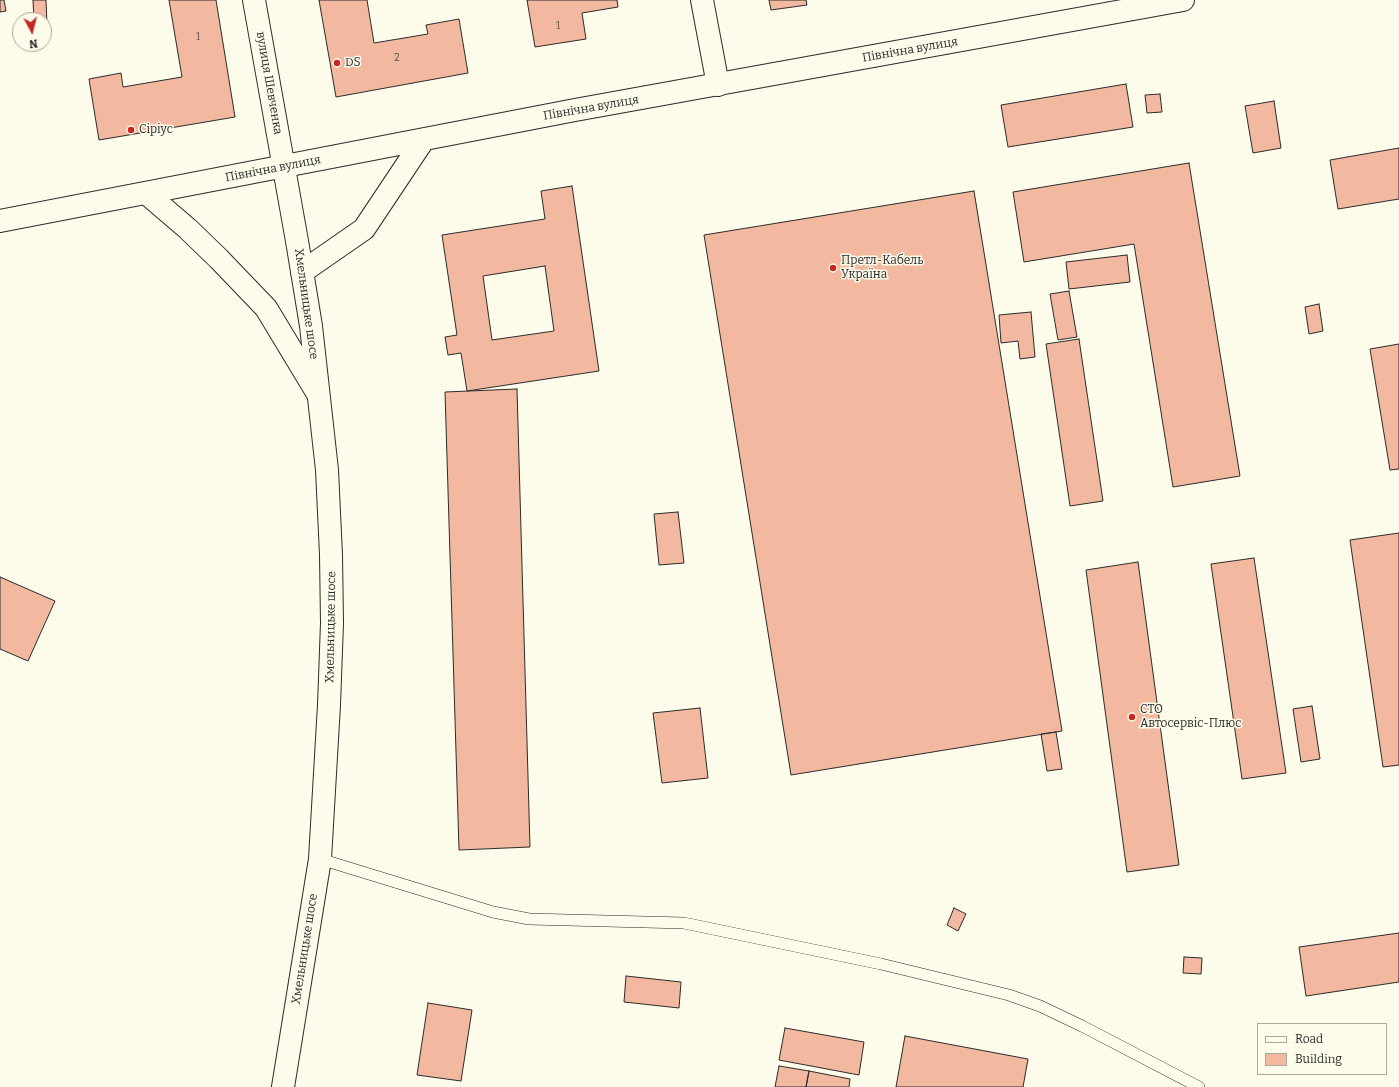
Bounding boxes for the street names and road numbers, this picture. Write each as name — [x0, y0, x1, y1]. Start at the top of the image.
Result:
street label: вулиця Шевченка — [253, 30, 285, 136]
street label: Північна вулиця — [861, 35, 959, 65]
street label: Північна вулиця — [542, 93, 640, 123]
street label: Північна вулиця — [224, 153, 322, 185]
street label: Хмельницьке шосе — [291, 248, 321, 360]
street label: Хмельницьке шосе — [323, 571, 339, 683]
street label: Хмельницьке шосе — [289, 893, 321, 1005]

